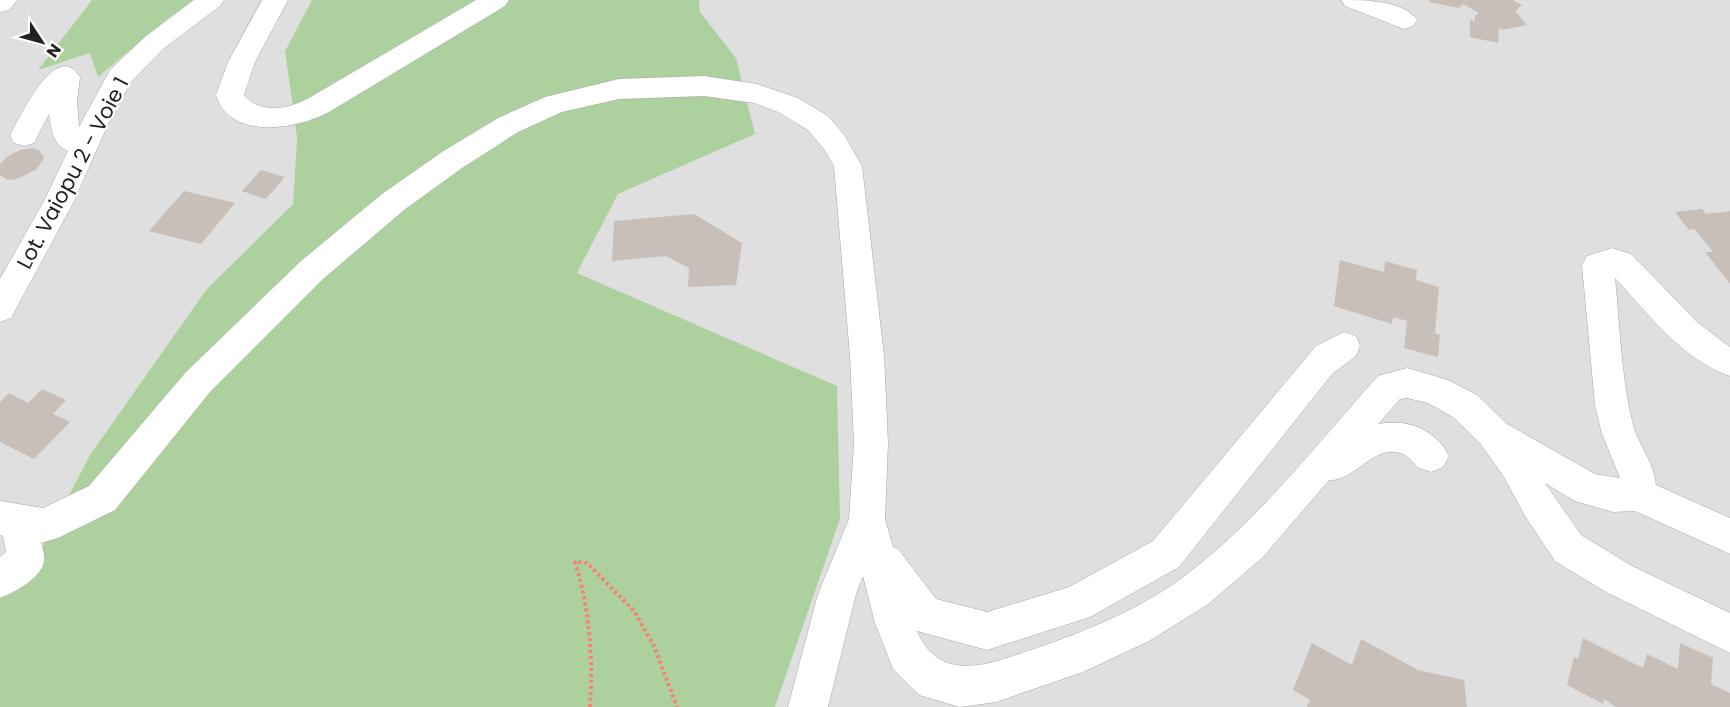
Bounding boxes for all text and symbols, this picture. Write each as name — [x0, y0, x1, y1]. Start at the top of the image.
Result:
north arrow — [12, 12, 72, 72]
text: N — [41, 39, 67, 62]
street label: Lot. Vaiopu 2 - Voie 1 — [10, 72, 135, 274]

